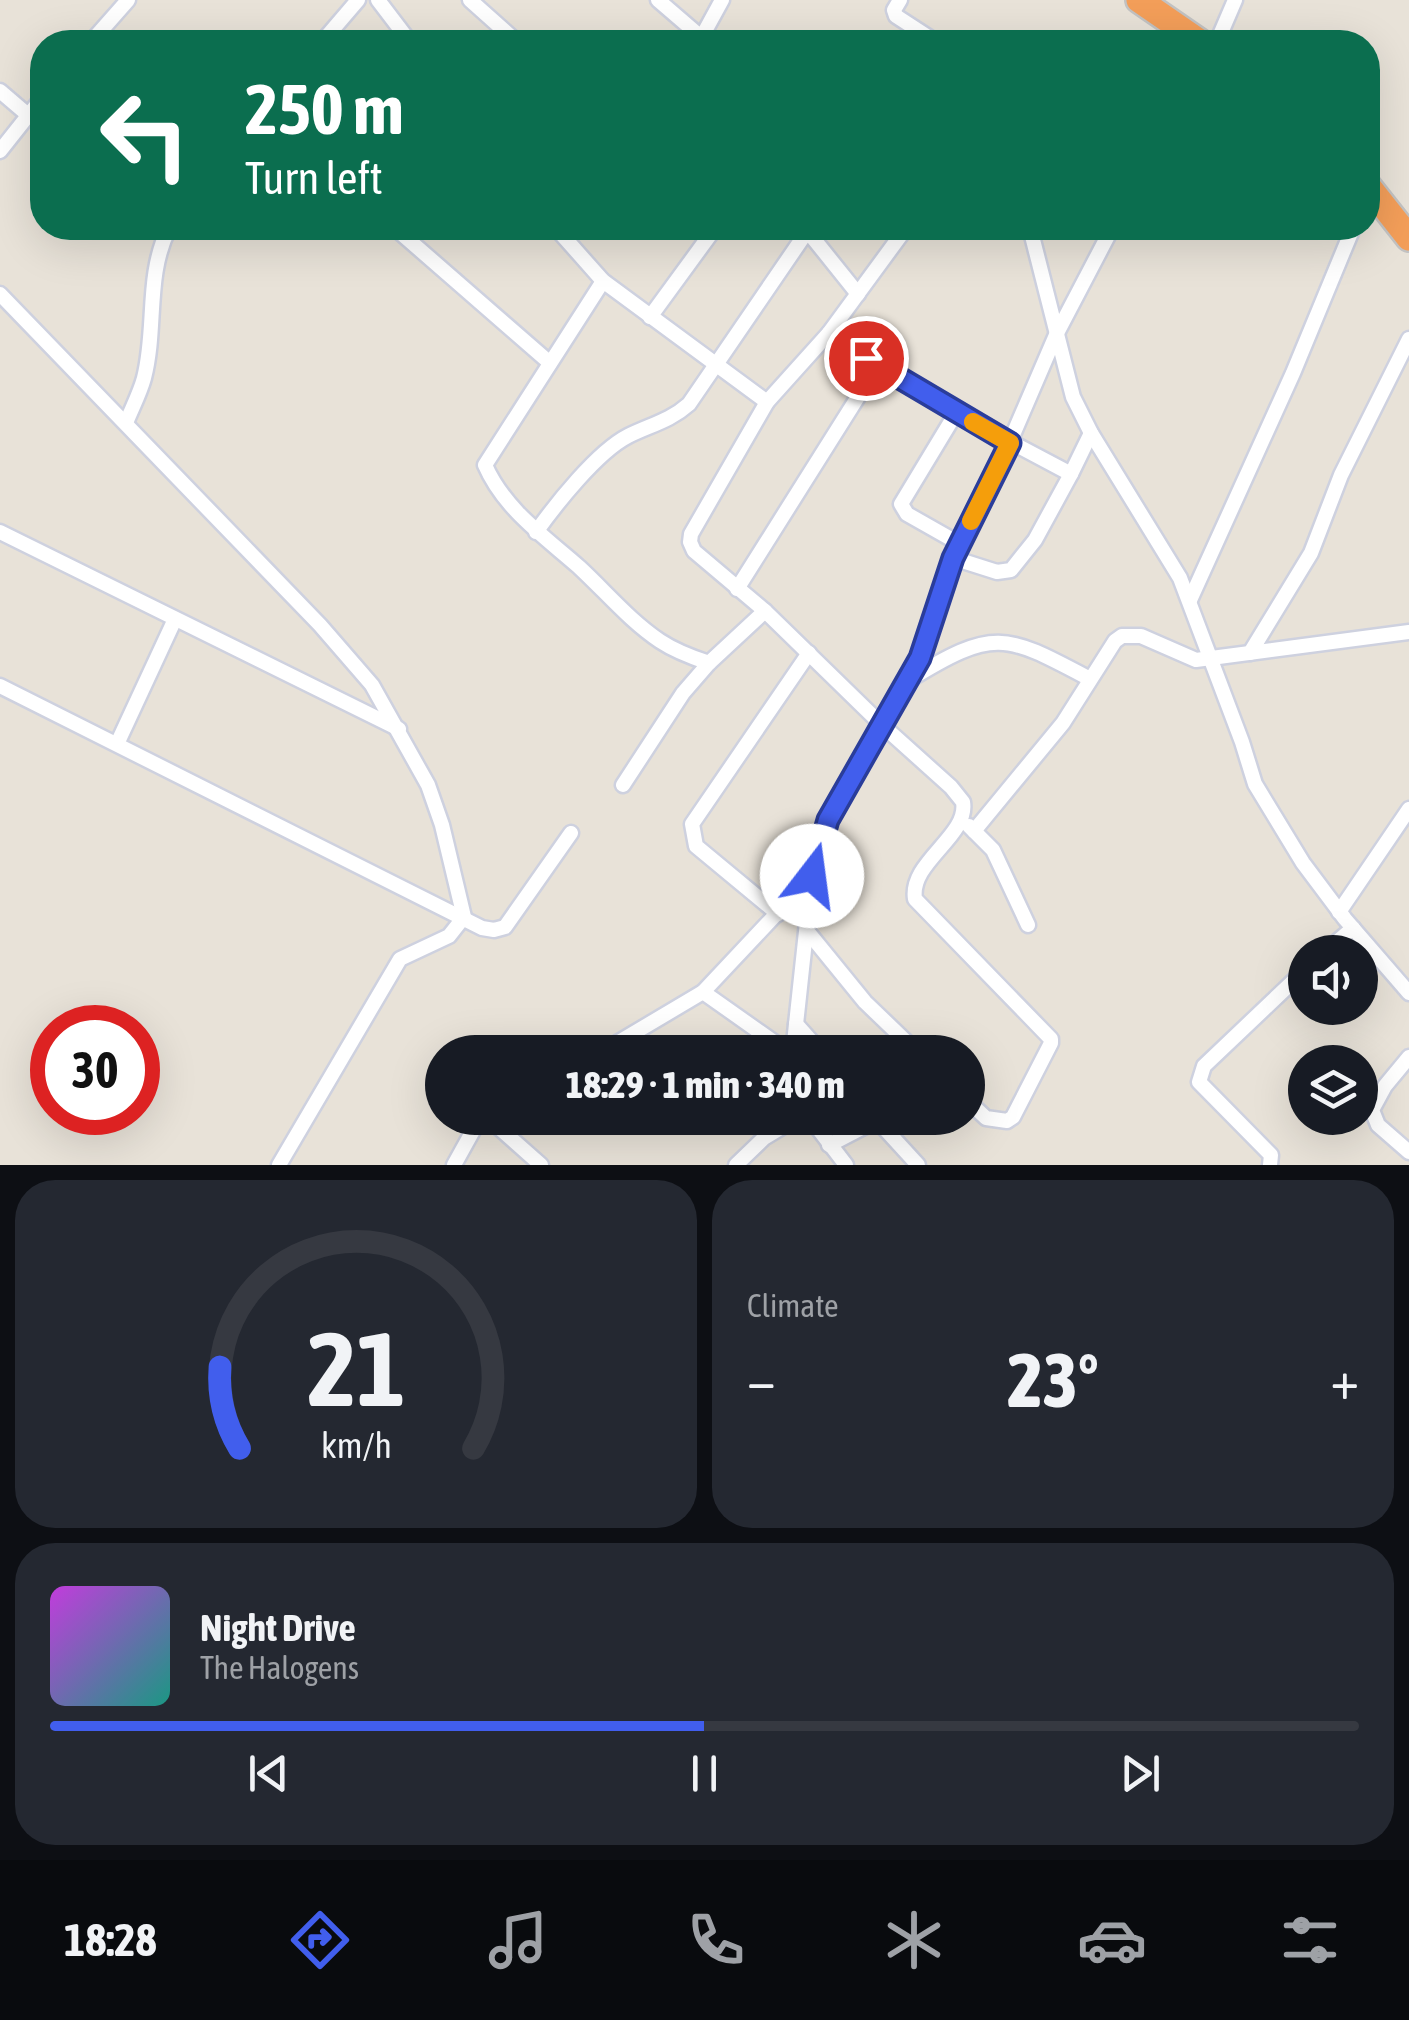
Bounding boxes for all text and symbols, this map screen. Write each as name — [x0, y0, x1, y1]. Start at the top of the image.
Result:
text: 250 m — [245, 69, 404, 149]
icon: left — [80, 70, 210, 200]
text: Turn left — [245, 152, 383, 204]
pin — [824, 316, 909, 401]
icon: arrive — [839, 331, 894, 386]
position arrow — [760, 824, 864, 928]
map controls — [1288, 935, 1378, 1135]
button: sound — [1288, 935, 1378, 1025]
speed limit sign: 30 — [30, 1005, 160, 1135]
button: layers — [1288, 1045, 1378, 1135]
text: 18:29 · 1 min · 340 m — [565, 1063, 845, 1106]
text: Climate — [747, 1287, 839, 1324]
text: 21 — [307, 1309, 405, 1428]
text: 23° — [1007, 1337, 1099, 1423]
text: − — [747, 1348, 776, 1411]
text: + — [1330, 1348, 1359, 1411]
text: km/h — [321, 1425, 391, 1466]
text: Night Drive — [200, 1606, 356, 1649]
text: The Halogens — [200, 1649, 359, 1686]
icon: previous — [241, 1746, 296, 1801]
icon: pause — [677, 1746, 732, 1801]
icon: next — [1113, 1746, 1168, 1801]
icon: directions — [285, 1905, 355, 1975]
icon: music — [483, 1905, 553, 1975]
icon: phone — [681, 1905, 751, 1975]
icon: climate — [879, 1905, 949, 1975]
icon: car — [1077, 1905, 1147, 1975]
icon: filters — [1275, 1905, 1345, 1975]
text: 18:28 — [64, 1914, 157, 1966]

